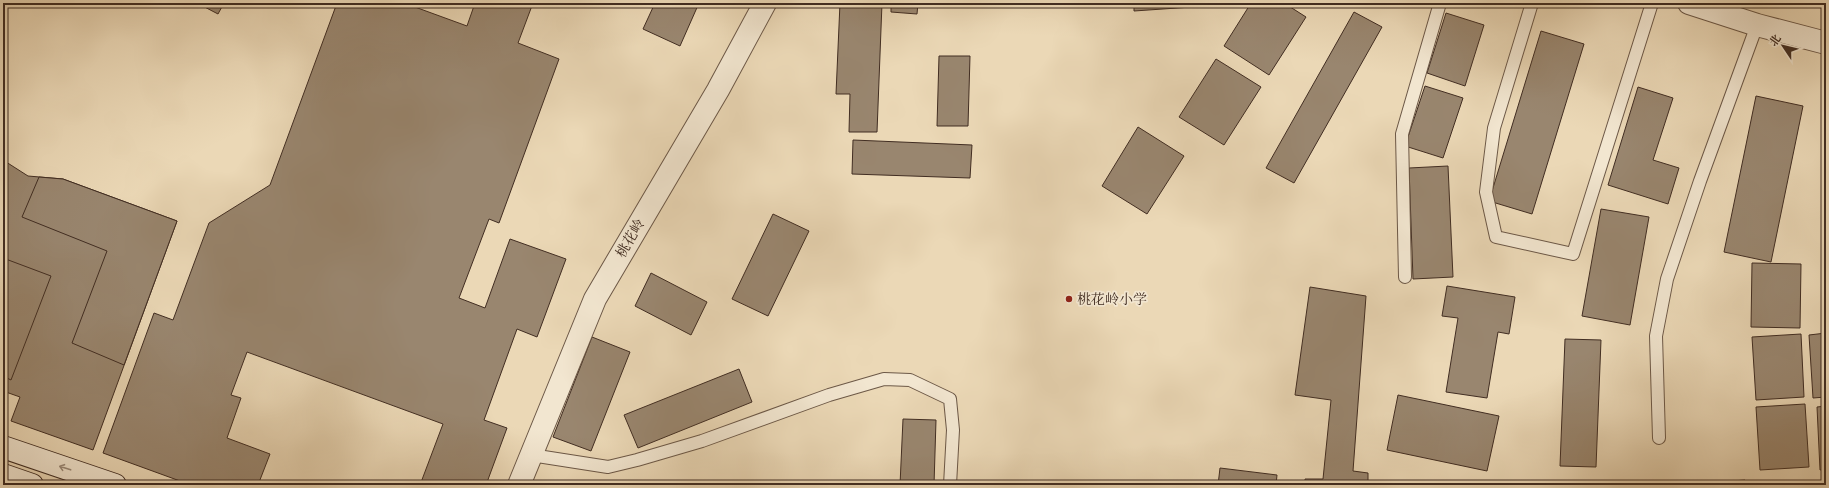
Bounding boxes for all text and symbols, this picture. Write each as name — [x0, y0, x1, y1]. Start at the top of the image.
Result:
north arrow — [1763, 26, 1803, 66]
text: 北 — [1766, 32, 1785, 50]
street label: 桃花岭 — [613, 216, 651, 262]
place label: 桃花岭小学 — [1077, 291, 1147, 311]
marker: 桃花岭小学 — [1064, 294, 1074, 304]
one-way arrow — [59, 464, 72, 471]

